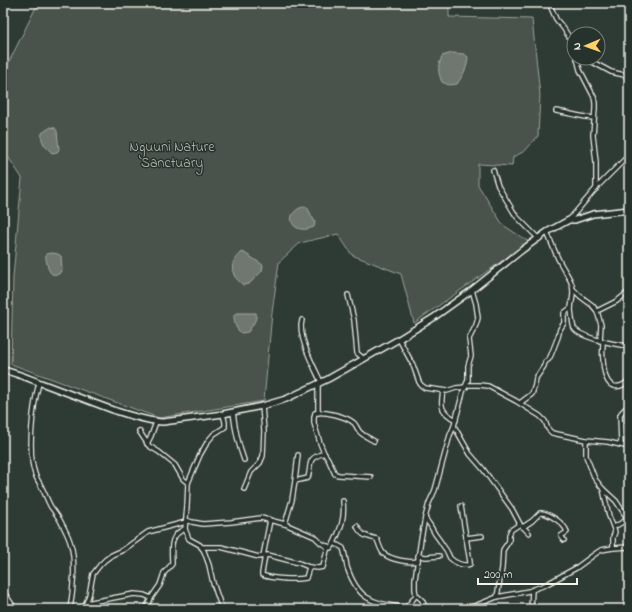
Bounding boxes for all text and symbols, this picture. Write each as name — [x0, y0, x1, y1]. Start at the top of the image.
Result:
north arrow — [566, 26, 606, 66]
text: N — [569, 42, 585, 50]
park label: Nguuni Nature Sanctuary — [130, 137, 215, 175]
scale bar — [478, 560, 577, 586]
text: 200 m — [484, 566, 513, 584]

